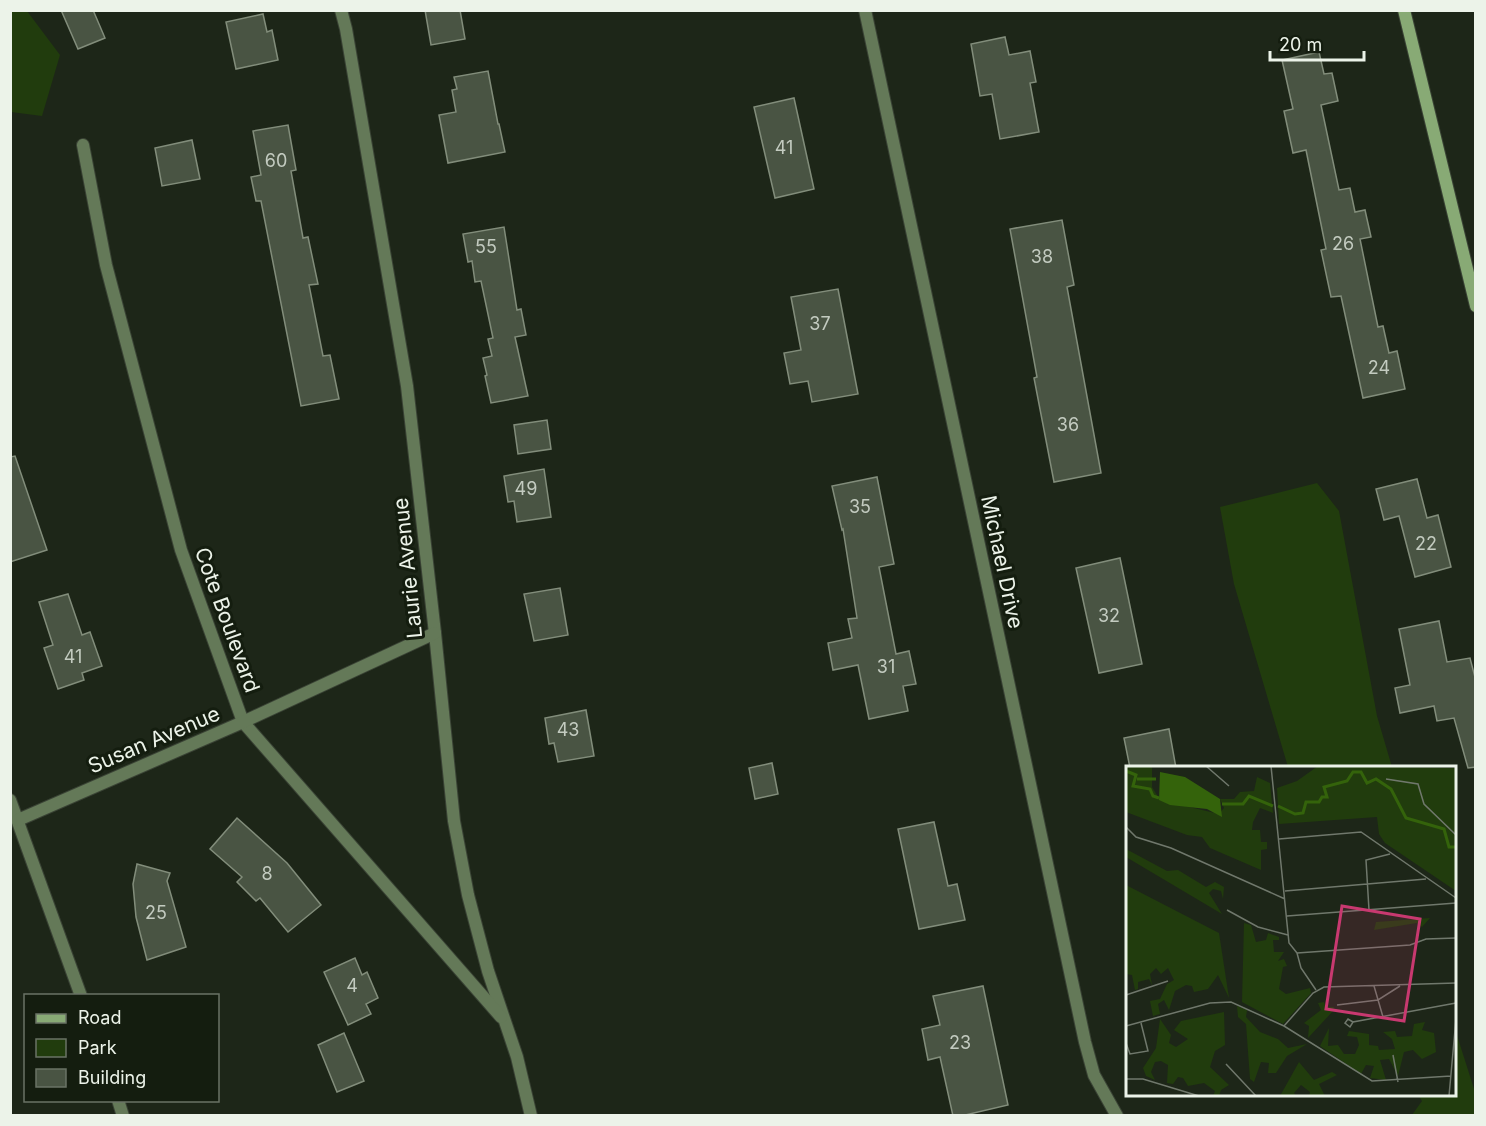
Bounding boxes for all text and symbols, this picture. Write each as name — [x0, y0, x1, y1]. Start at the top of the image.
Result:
scale bar — [1270, 24, 1364, 62]
text: 20 m — [1279, 34, 1322, 55]
house number: 41 — [775, 137, 793, 158]
house number: 60 — [265, 150, 287, 171]
house number: 26 — [1332, 233, 1354, 254]
house number: 55 — [475, 236, 497, 257]
house number: 38 — [1031, 246, 1053, 267]
house number: 37 — [809, 313, 831, 334]
house number: 24 — [1368, 357, 1390, 378]
house number: 36 — [1057, 414, 1079, 435]
house number: 49 — [515, 478, 537, 499]
street label: Michael Drive — [976, 493, 1029, 631]
street label: Laurie Avenue — [388, 496, 427, 640]
house number: 35 — [849, 496, 871, 517]
house number: 22 — [1415, 533, 1437, 554]
street label: Cote Boulevard — [190, 544, 265, 696]
house number: 32 — [1098, 605, 1120, 626]
house number: 41 — [64, 646, 82, 667]
house number: 31 — [877, 656, 895, 677]
street label: Susan Avenue — [84, 701, 224, 779]
house number: 43 — [557, 719, 579, 740]
inset map — [1126, 766, 1456, 1096]
house number: 8 — [261, 863, 273, 884]
house number: 25 — [145, 902, 167, 923]
house number: 4 — [346, 975, 358, 996]
legend — [24, 994, 219, 1102]
text: Road — [78, 1007, 121, 1028]
house number: 23 — [949, 1032, 971, 1053]
text: Park — [78, 1037, 117, 1058]
text: Building — [78, 1067, 146, 1088]

